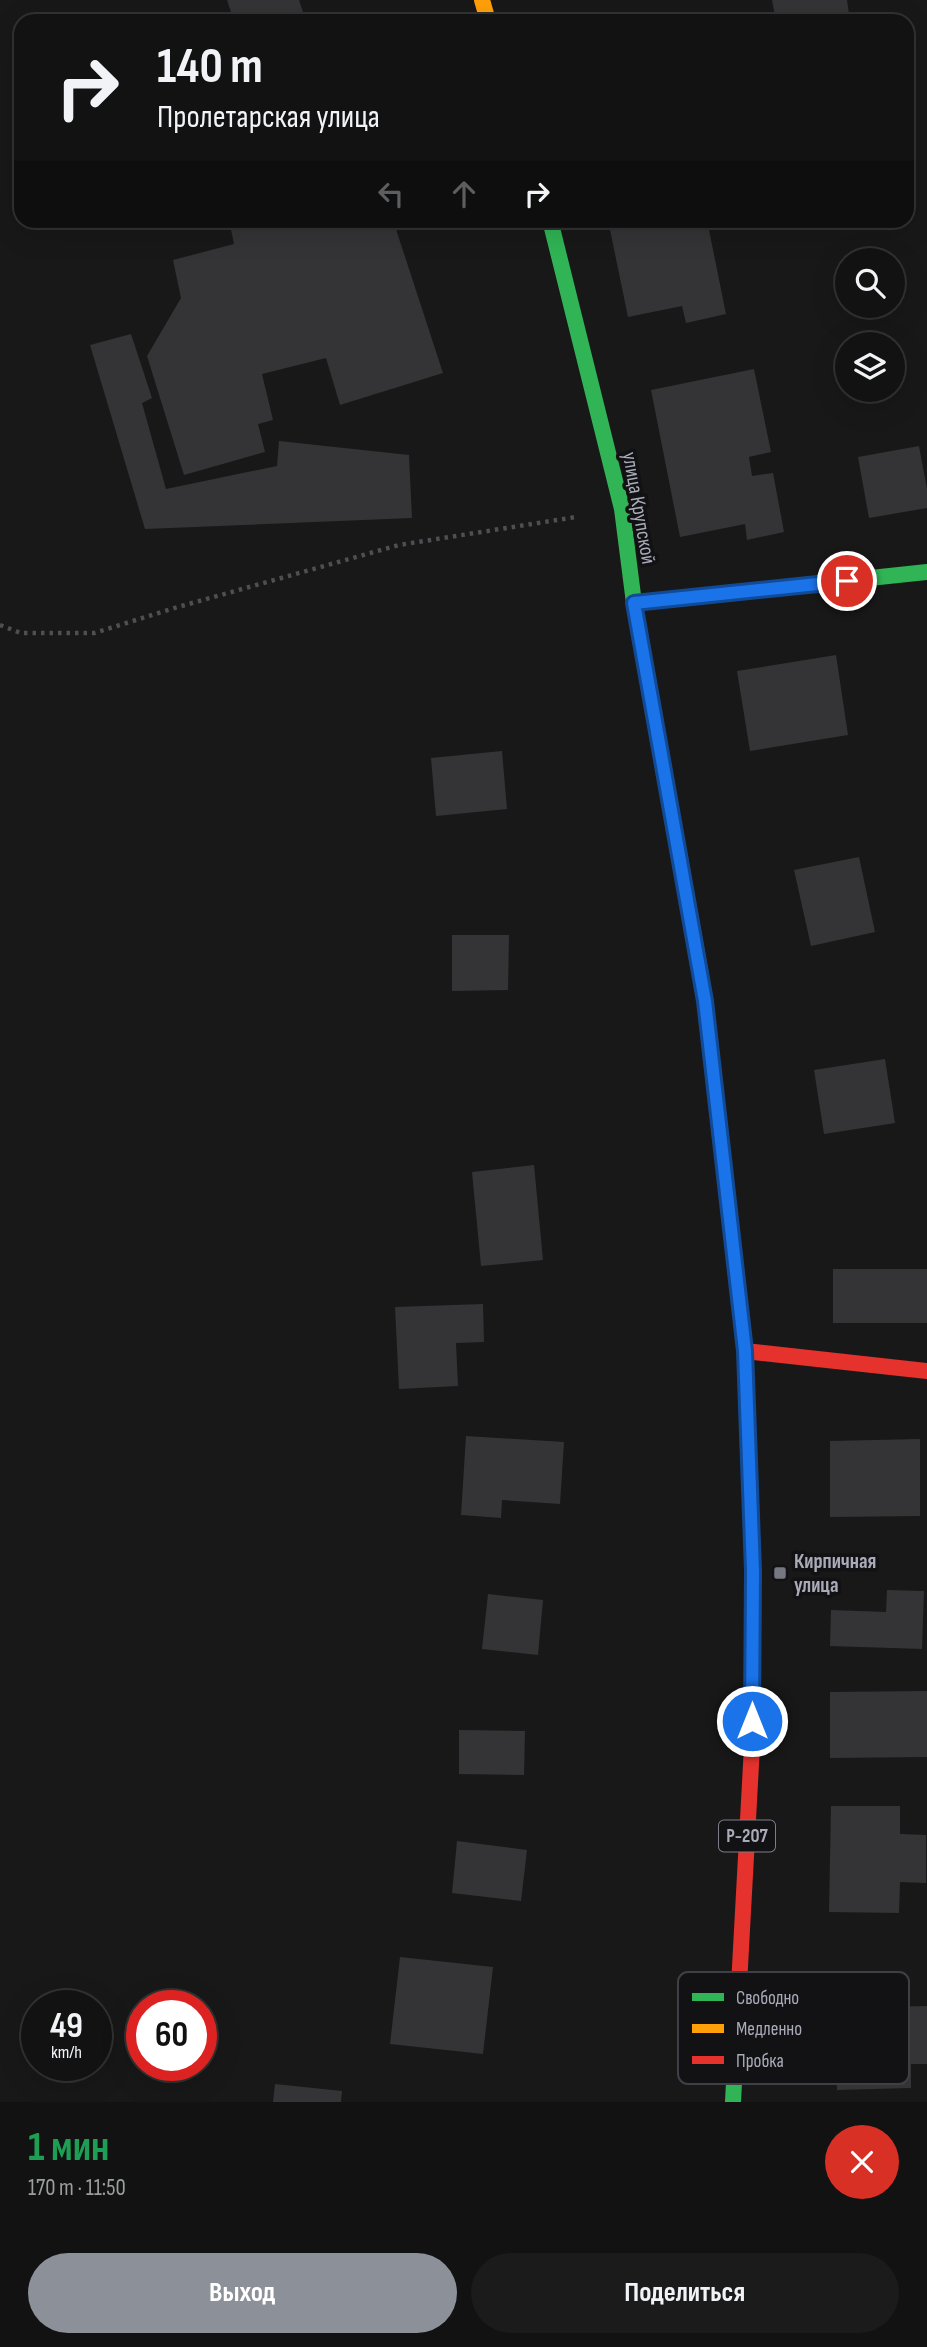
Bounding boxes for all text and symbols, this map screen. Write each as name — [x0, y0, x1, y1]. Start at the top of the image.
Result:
text: 140 m — [157, 38, 263, 97]
icon: right — [42, 42, 133, 133]
text: Пролетарская улица — [157, 98, 380, 137]
icon: left — [372, 175, 410, 213]
icon: ahead — [445, 175, 483, 213]
icon: right — [518, 175, 556, 213]
map controls — [835, 248, 905, 402]
button: search — [835, 248, 905, 318]
button: layers — [835, 332, 905, 402]
street label: улица Крупской — [617, 450, 661, 566]
pin — [817, 551, 877, 611]
icon: arrive — [828, 562, 866, 600]
place label: Кирпичная улица — [794, 1549, 876, 1598]
marker: Кирпичная улица — [772, 1565, 788, 1581]
position arrow — [715, 1684, 789, 1758]
road number: Р-207 — [719, 1820, 775, 1852]
legend — [678, 1972, 909, 2084]
text: Свободно — [736, 1987, 799, 2010]
speed limit sign: 60 — [126, 1990, 217, 2081]
text: 49 — [50, 2005, 83, 2048]
text: Медленно — [736, 2018, 802, 2041]
text: km/h — [51, 2042, 82, 2063]
text: Пробка — [736, 2050, 784, 2073]
text: 1 мин — [28, 2122, 109, 2173]
button: close — [825, 2125, 899, 2199]
text: 170 m · 11:50 — [28, 2174, 126, 2202]
button: Выход — [28, 2253, 457, 2333]
button: Поделиться — [471, 2253, 899, 2333]

